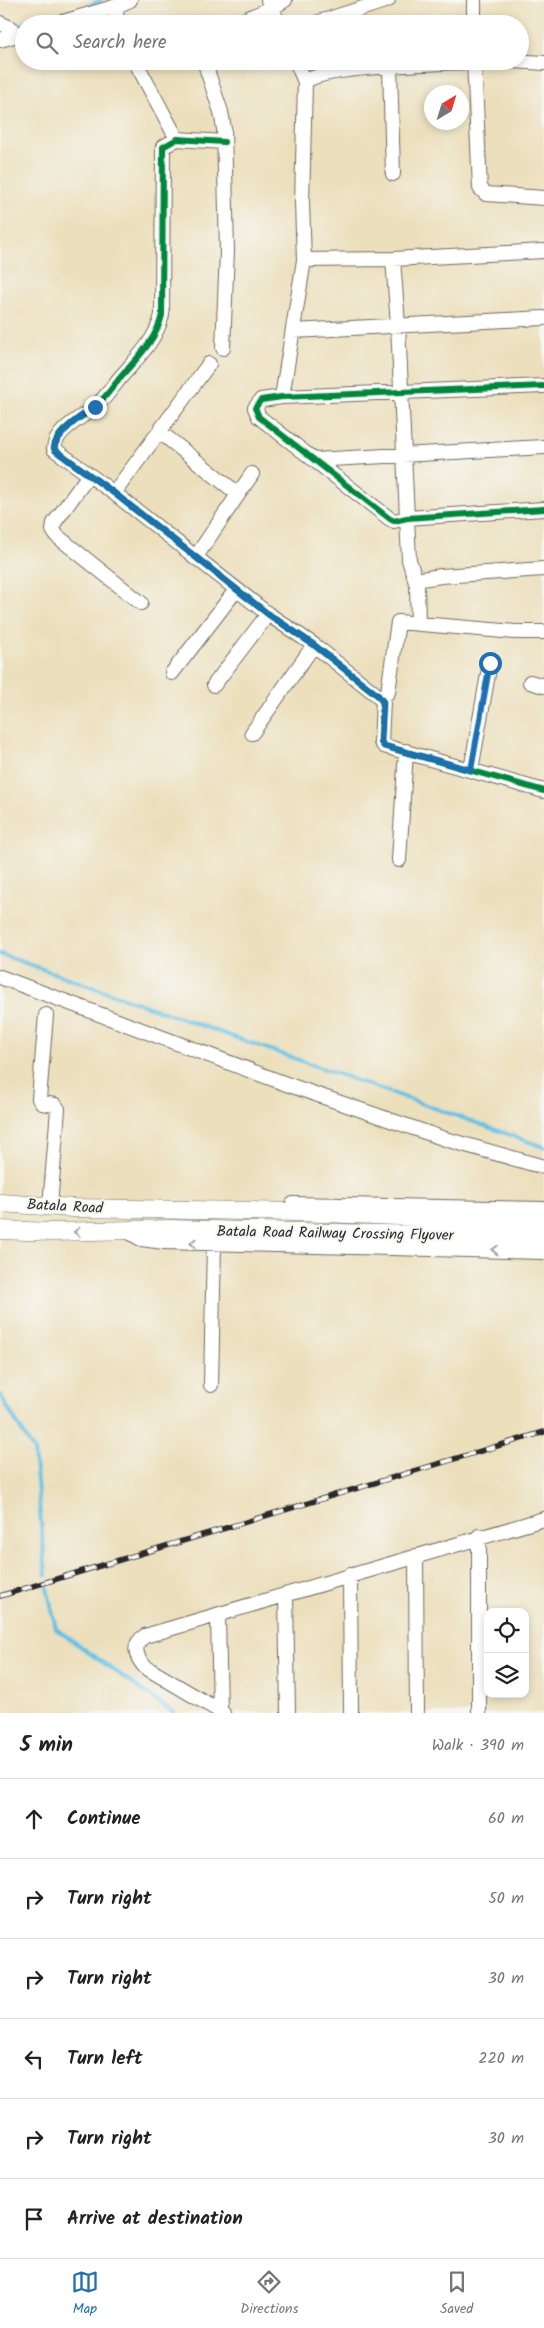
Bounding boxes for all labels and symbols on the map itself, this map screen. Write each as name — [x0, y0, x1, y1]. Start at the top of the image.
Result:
north arrow — [424, 85, 469, 130]
route end — [84, 396, 107, 419]
route start — [479, 652, 502, 675]
street label: Batala Road — [26, 1193, 104, 1221]
street label: Batala Road Railway Crossing Flyover — [216, 1220, 455, 1248]
one-way arrow — [72, 1226, 80, 1237]
one-way arrow — [189, 1237, 197, 1248]
one-way arrow — [491, 1245, 499, 1255]

